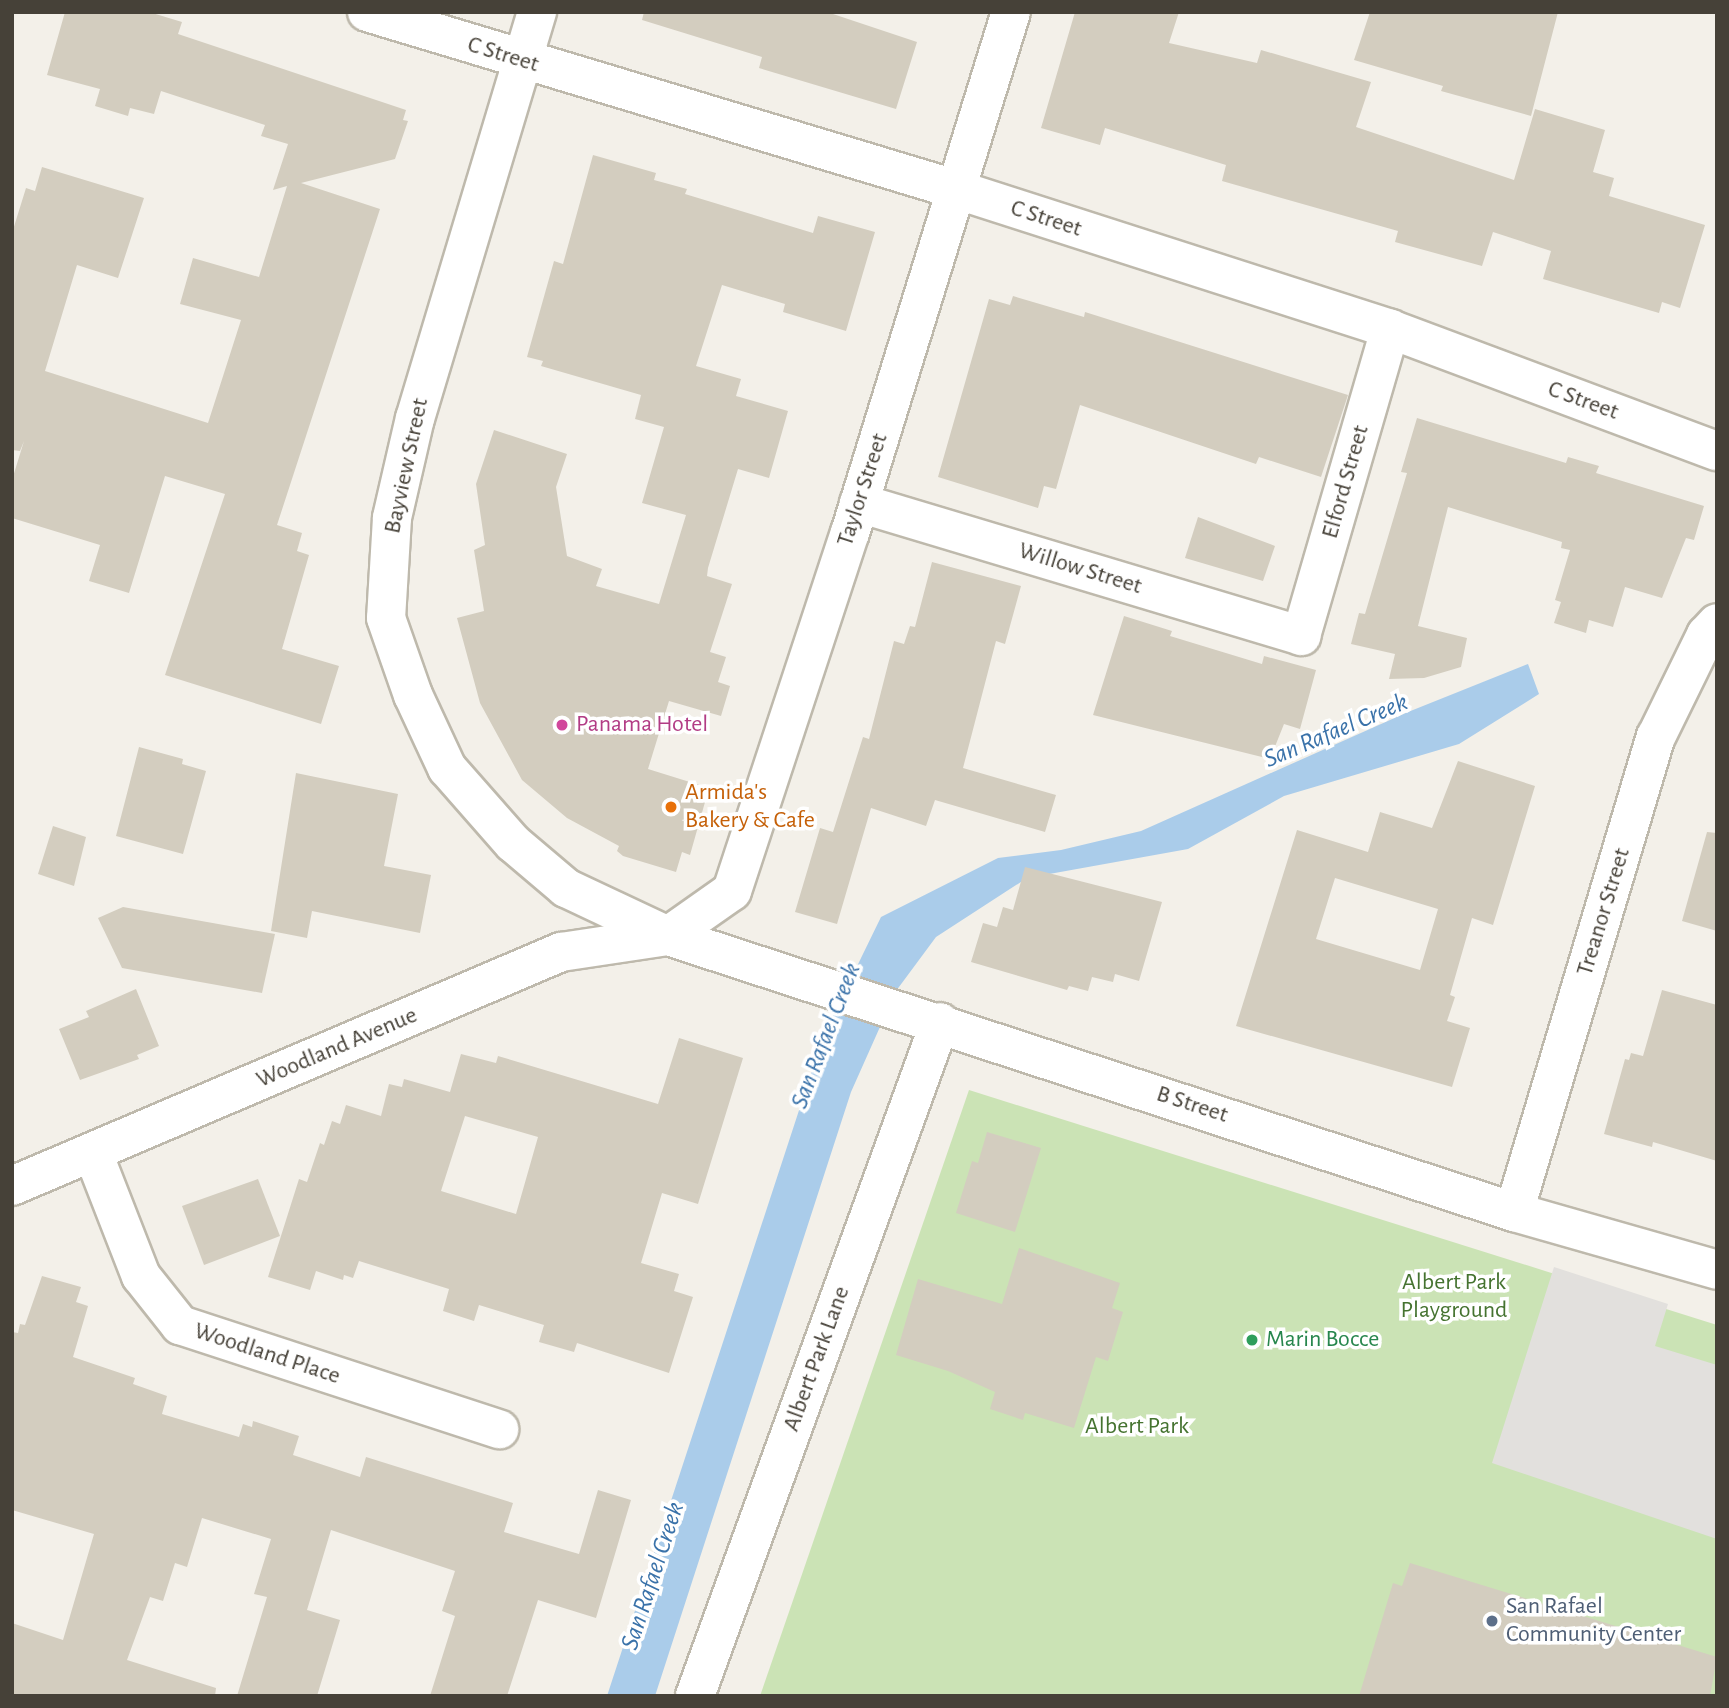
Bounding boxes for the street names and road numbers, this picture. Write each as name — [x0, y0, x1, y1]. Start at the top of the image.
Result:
street label: C Street — [464, 31, 542, 79]
street label: C Street — [1007, 194, 1085, 244]
street label: C Street — [1544, 375, 1622, 427]
street label: Bayview Street — [379, 396, 435, 536]
street label: Elford Street — [1316, 422, 1376, 542]
street label: Taylor Street — [831, 430, 895, 550]
street label: Willow Street — [1015, 537, 1145, 601]
street label: Treanor Street — [1571, 845, 1637, 979]
street label: Woodland Avenue — [252, 1001, 422, 1095]
street label: B Street — [1153, 1080, 1231, 1130]
street label: Albert Park Lane — [777, 1283, 857, 1435]
street label: Woodland Place — [190, 1317, 344, 1391]

